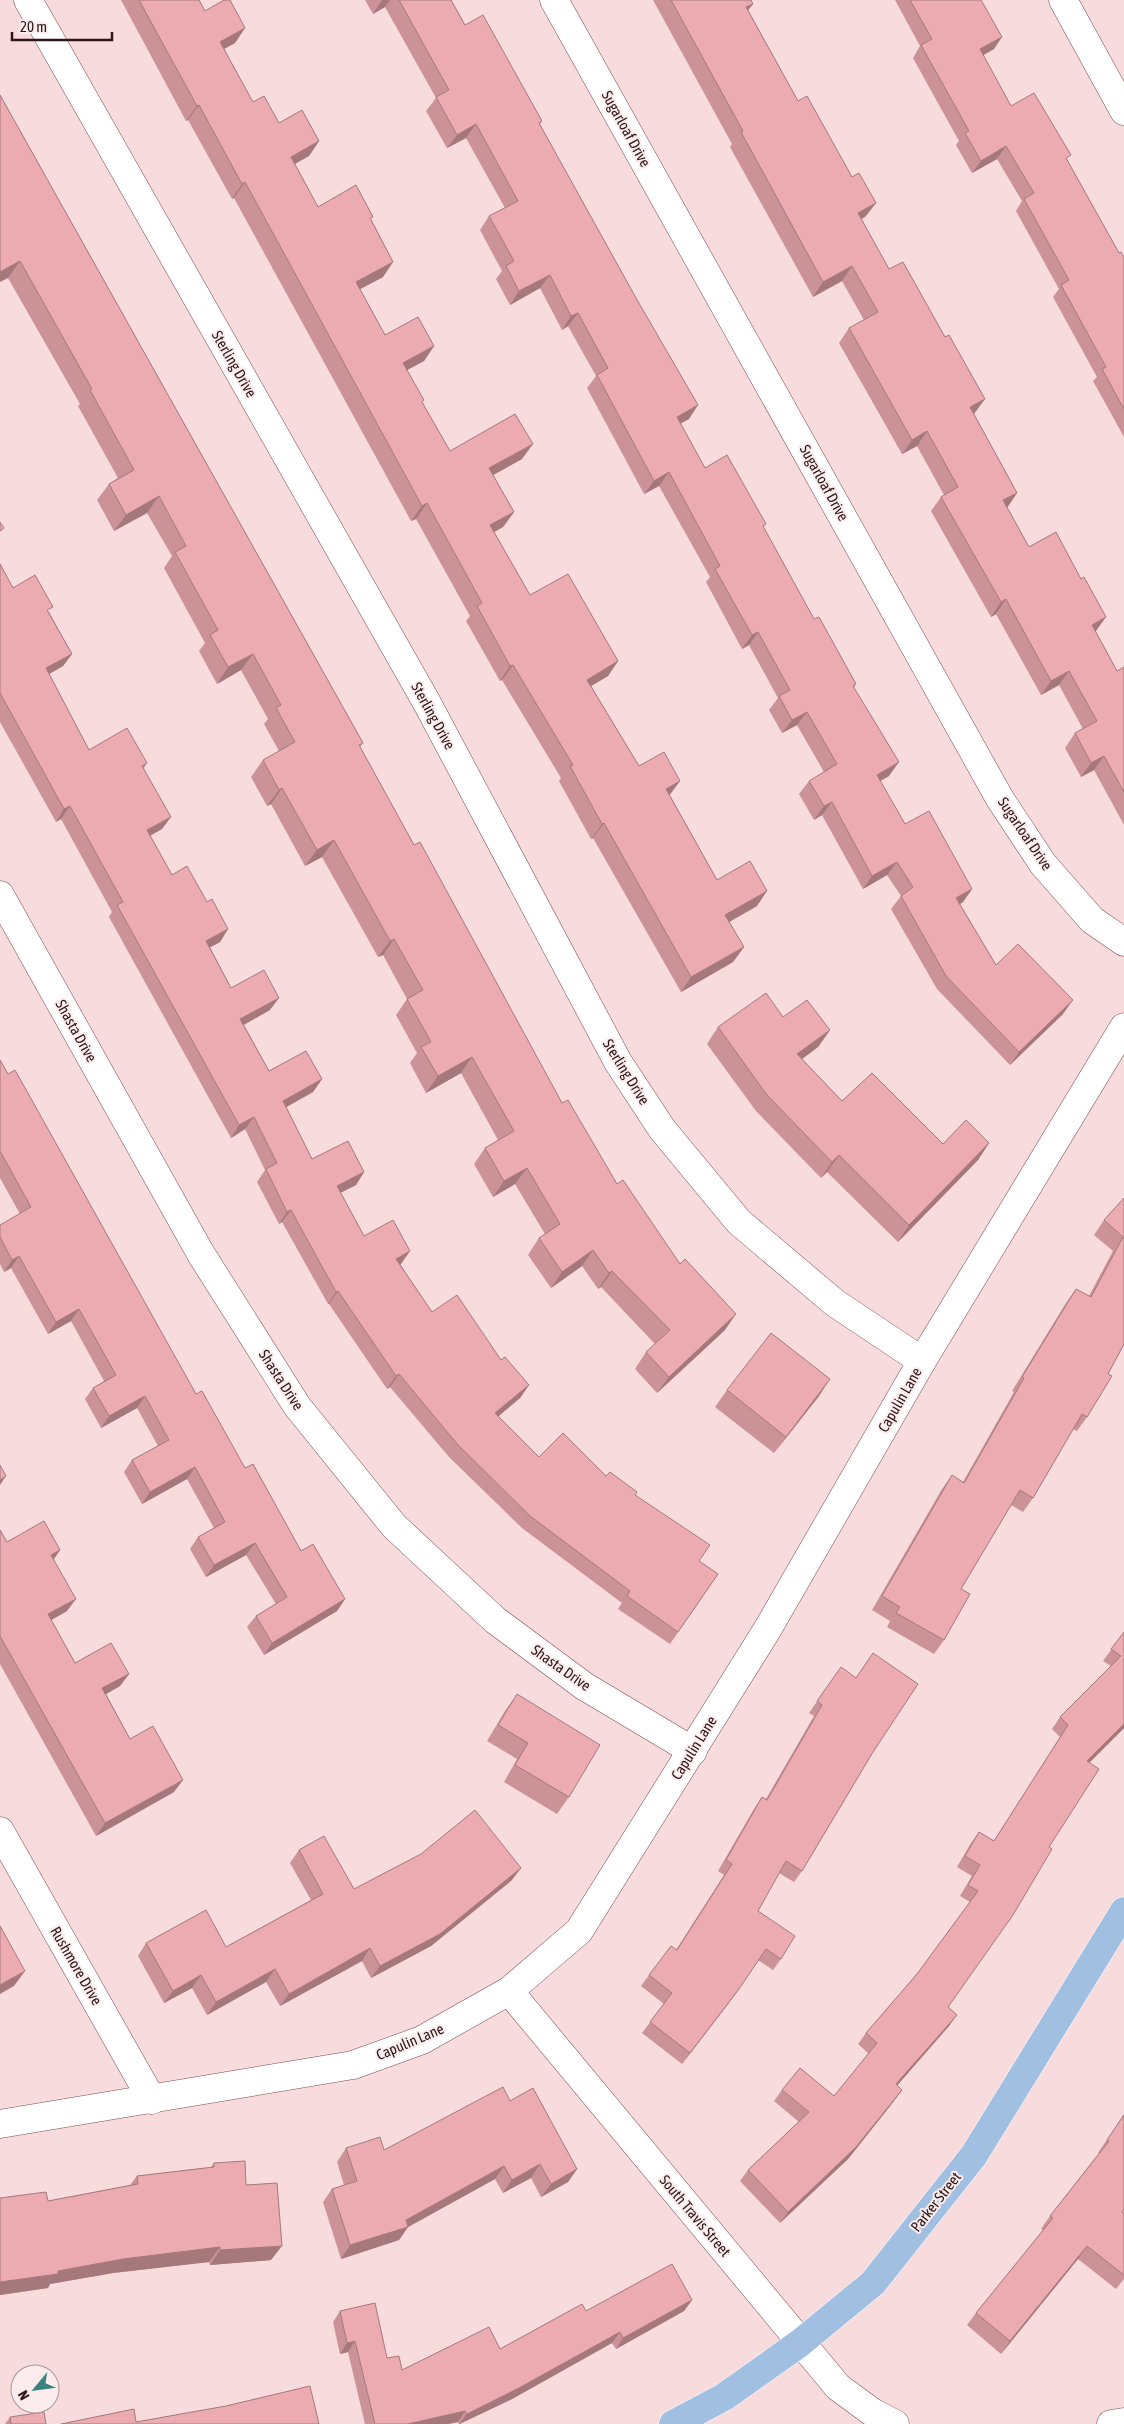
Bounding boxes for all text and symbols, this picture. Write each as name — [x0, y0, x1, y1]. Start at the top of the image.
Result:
scale bar — [12, 10, 112, 42]
text: 20 m — [20, 18, 47, 35]
street label: Sugarloaf Drive — [599, 88, 654, 170]
street label: Sterling Drive — [209, 327, 260, 400]
street label: Sugarloaf Drive — [797, 442, 852, 524]
street label: Sterling Drive — [408, 679, 459, 752]
street label: Sugarloaf Drive — [995, 794, 1056, 874]
street label: Shasta Drive — [52, 997, 101, 1065]
street label: Sterling Drive — [600, 1036, 653, 1108]
street label: Shasta Drive — [256, 1346, 307, 1413]
street label: Capulin Lane — [874, 1364, 925, 1435]
street label: Shasta Drive — [528, 1641, 594, 1694]
street label: Capulin Lane — [667, 1713, 720, 1783]
street label: Rushmore Drive — [47, 1924, 106, 2008]
street label: Capulin Lane — [373, 2020, 446, 2063]
street label: Parker Street — [907, 2169, 964, 2235]
street label: South Travis Street — [656, 2172, 734, 2260]
north arrow — [10, 2364, 60, 2414]
text: N — [15, 2388, 33, 2403]

